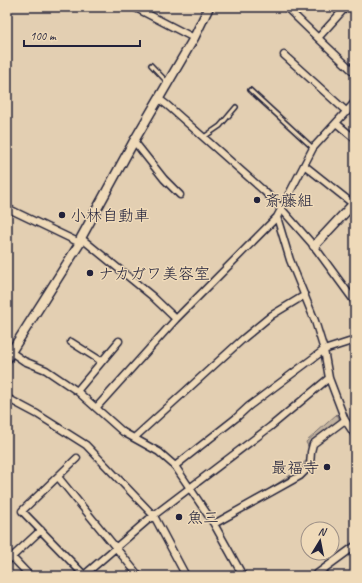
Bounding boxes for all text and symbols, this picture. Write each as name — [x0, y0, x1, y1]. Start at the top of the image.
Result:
scale bar — [24, 22, 140, 48]
text: 100 m — [30, 28, 57, 44]
place label: 斎藤組 — [265, 191, 313, 211]
marker: 斎藤組 — [252, 195, 262, 205]
place label: 小林自動車 — [70, 206, 150, 226]
marker: 小林自動車 — [57, 210, 67, 220]
place label: ナカガワ美容室 — [98, 264, 210, 284]
marker: ナカガワ美容室 — [85, 268, 95, 278]
place label: 最福寺 — [271, 458, 319, 478]
marker: 最福寺 — [322, 462, 332, 472]
place label: 魚三 — [187, 508, 219, 528]
marker: 魚三 — [174, 512, 184, 522]
north arrow — [300, 521, 340, 561]
text: N — [317, 524, 328, 539]

